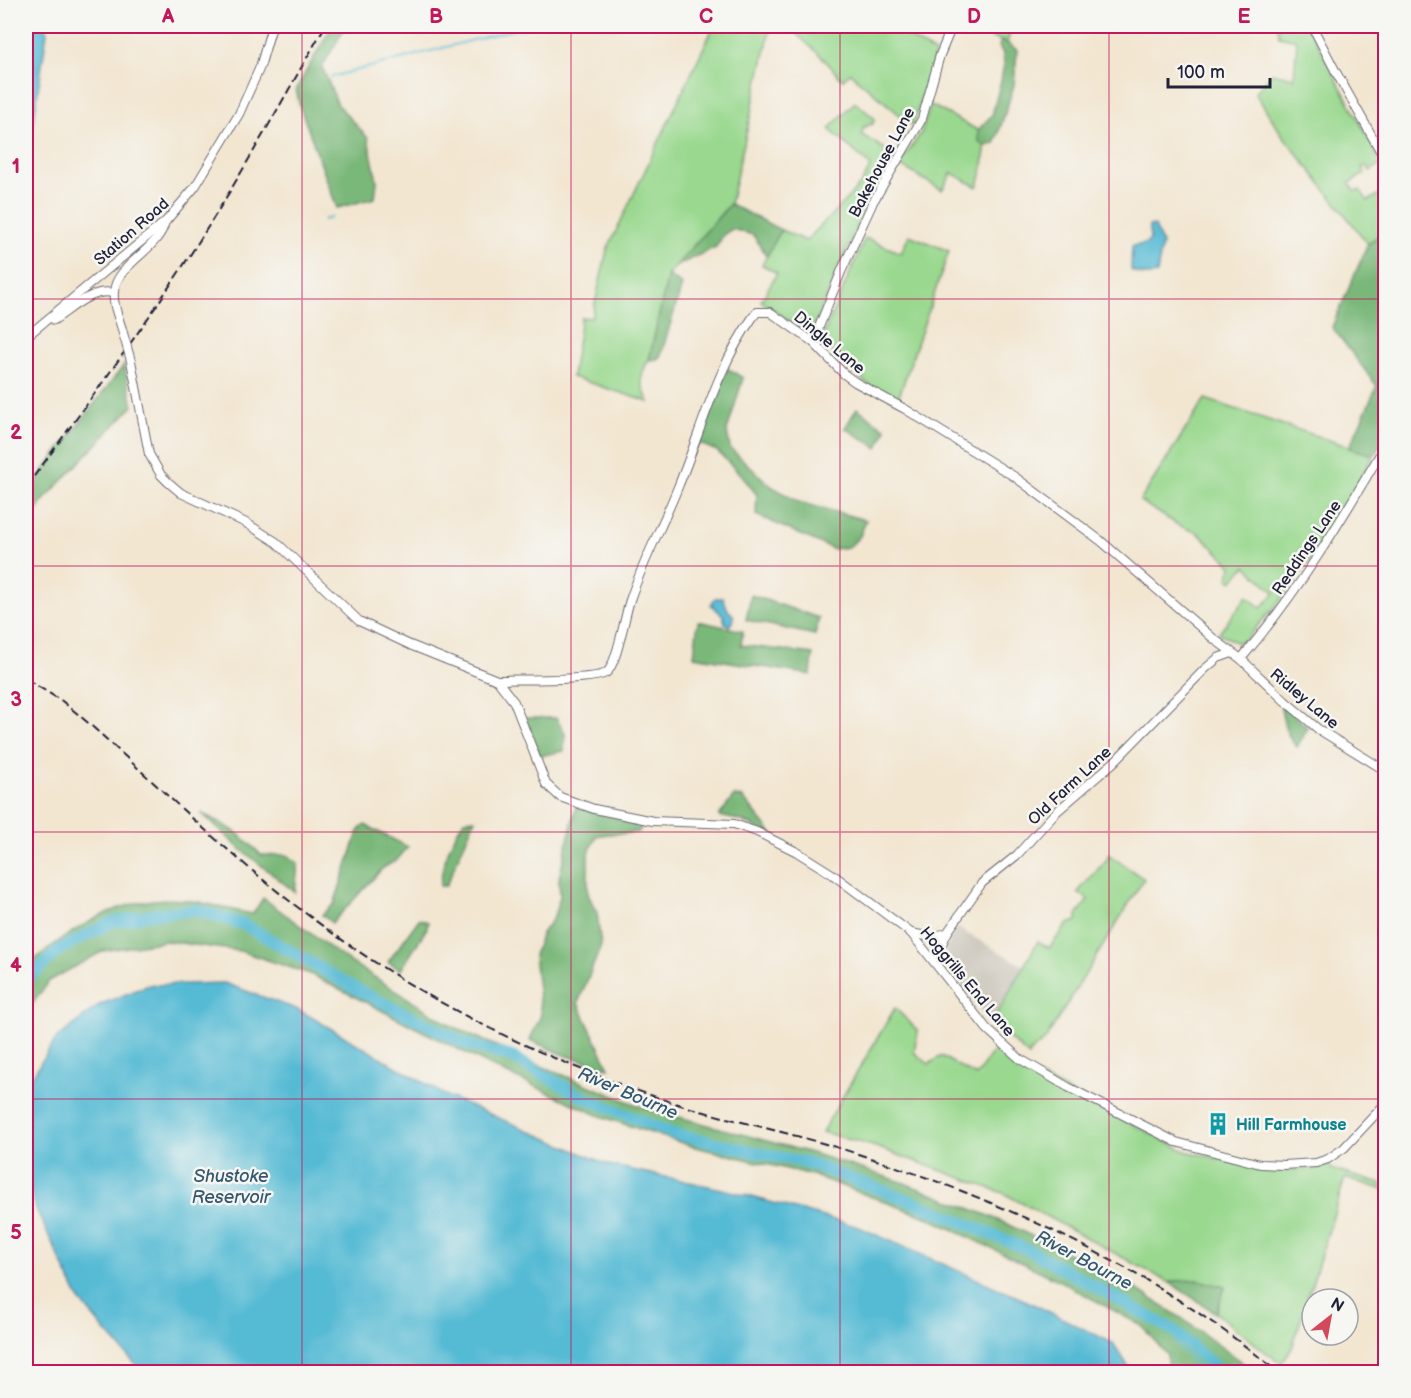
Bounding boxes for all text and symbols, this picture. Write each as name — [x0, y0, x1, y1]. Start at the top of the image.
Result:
text: A — [161, 5, 175, 29]
text: B — [429, 5, 443, 29]
text: C — [699, 5, 713, 29]
text: D — [967, 5, 981, 29]
text: E — [1238, 5, 1251, 29]
scale bar — [1168, 51, 1270, 89]
text: 100 m — [1177, 62, 1225, 83]
street label: Bakehouse Lane — [845, 104, 920, 221]
text: 1 — [12, 155, 20, 179]
street label: Station Road — [91, 194, 173, 270]
street label: Dingle Lane — [790, 308, 869, 379]
text: 2 — [10, 421, 22, 445]
street label: Reddings Lane — [1269, 497, 1346, 599]
street label: Ridley Lane — [1266, 665, 1343, 734]
text: 3 — [10, 688, 22, 712]
street label: Old Farm Lane — [1024, 742, 1116, 829]
street label: Hoggrills End Lane — [915, 923, 1019, 1041]
text: 4 — [10, 954, 22, 978]
water label: River Bourne — [575, 1063, 681, 1124]
building icon: Hill Farmhouse — [1205, 1111, 1231, 1137]
place label: Hill Farmhouse — [1236, 1116, 1346, 1135]
water label: Shustoke Reservoir — [192, 1166, 272, 1208]
text: 5 — [10, 1221, 22, 1245]
water label: River Bourne — [1032, 1226, 1136, 1295]
north arrow — [1300, 1287, 1360, 1347]
text: N — [1327, 1294, 1347, 1317]

